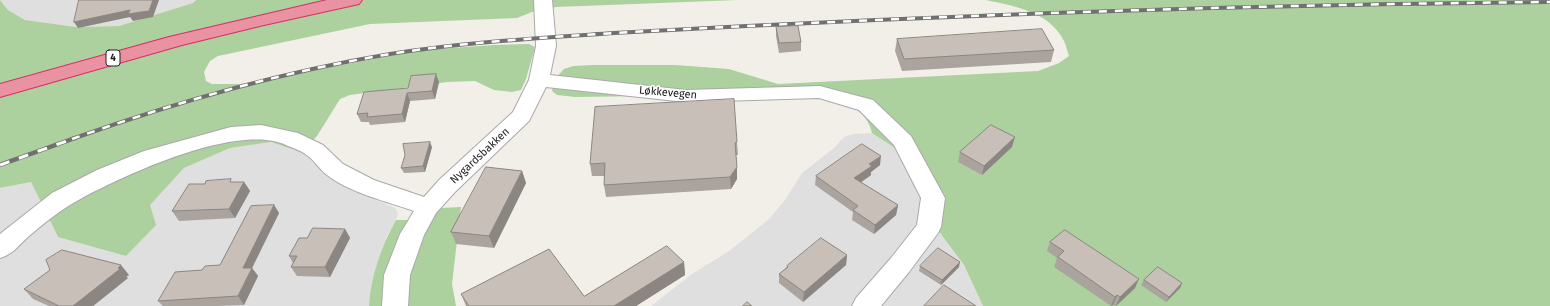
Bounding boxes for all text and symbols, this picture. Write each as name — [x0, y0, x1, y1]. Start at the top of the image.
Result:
road number: 4 — [106, 50, 120, 66]
street label: Løkkevegen — [638, 84, 698, 102]
street label: Nygardsbakken — [448, 125, 512, 187]

